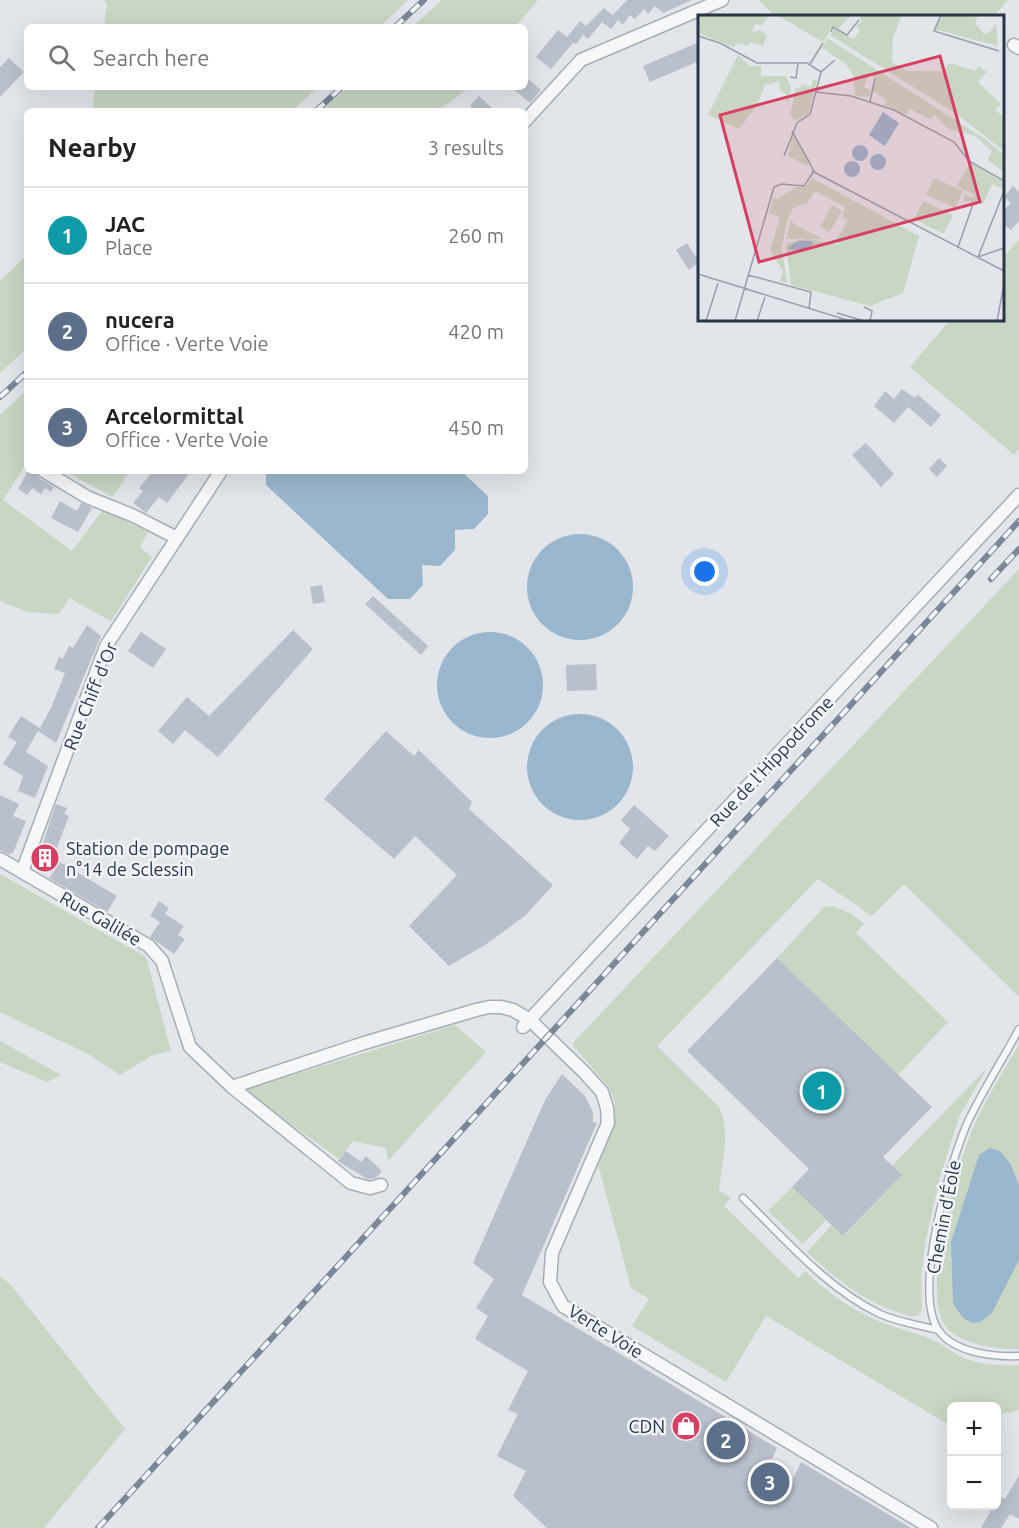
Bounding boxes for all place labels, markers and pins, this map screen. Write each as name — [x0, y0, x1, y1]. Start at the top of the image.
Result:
place label: Station de pompage n°14 de Sclessin — [66, 838, 229, 879]
building icon: Station de pompage n°14 de Sclessin — [29, 842, 61, 874]
pin: 1 — [802, 1068, 842, 1114]
shop icon: CDN — [670, 1410, 702, 1442]
place label: CDN — [628, 1416, 665, 1436]
pin: 2 — [706, 1418, 746, 1462]
pin: 3 — [750, 1460, 790, 1504]

